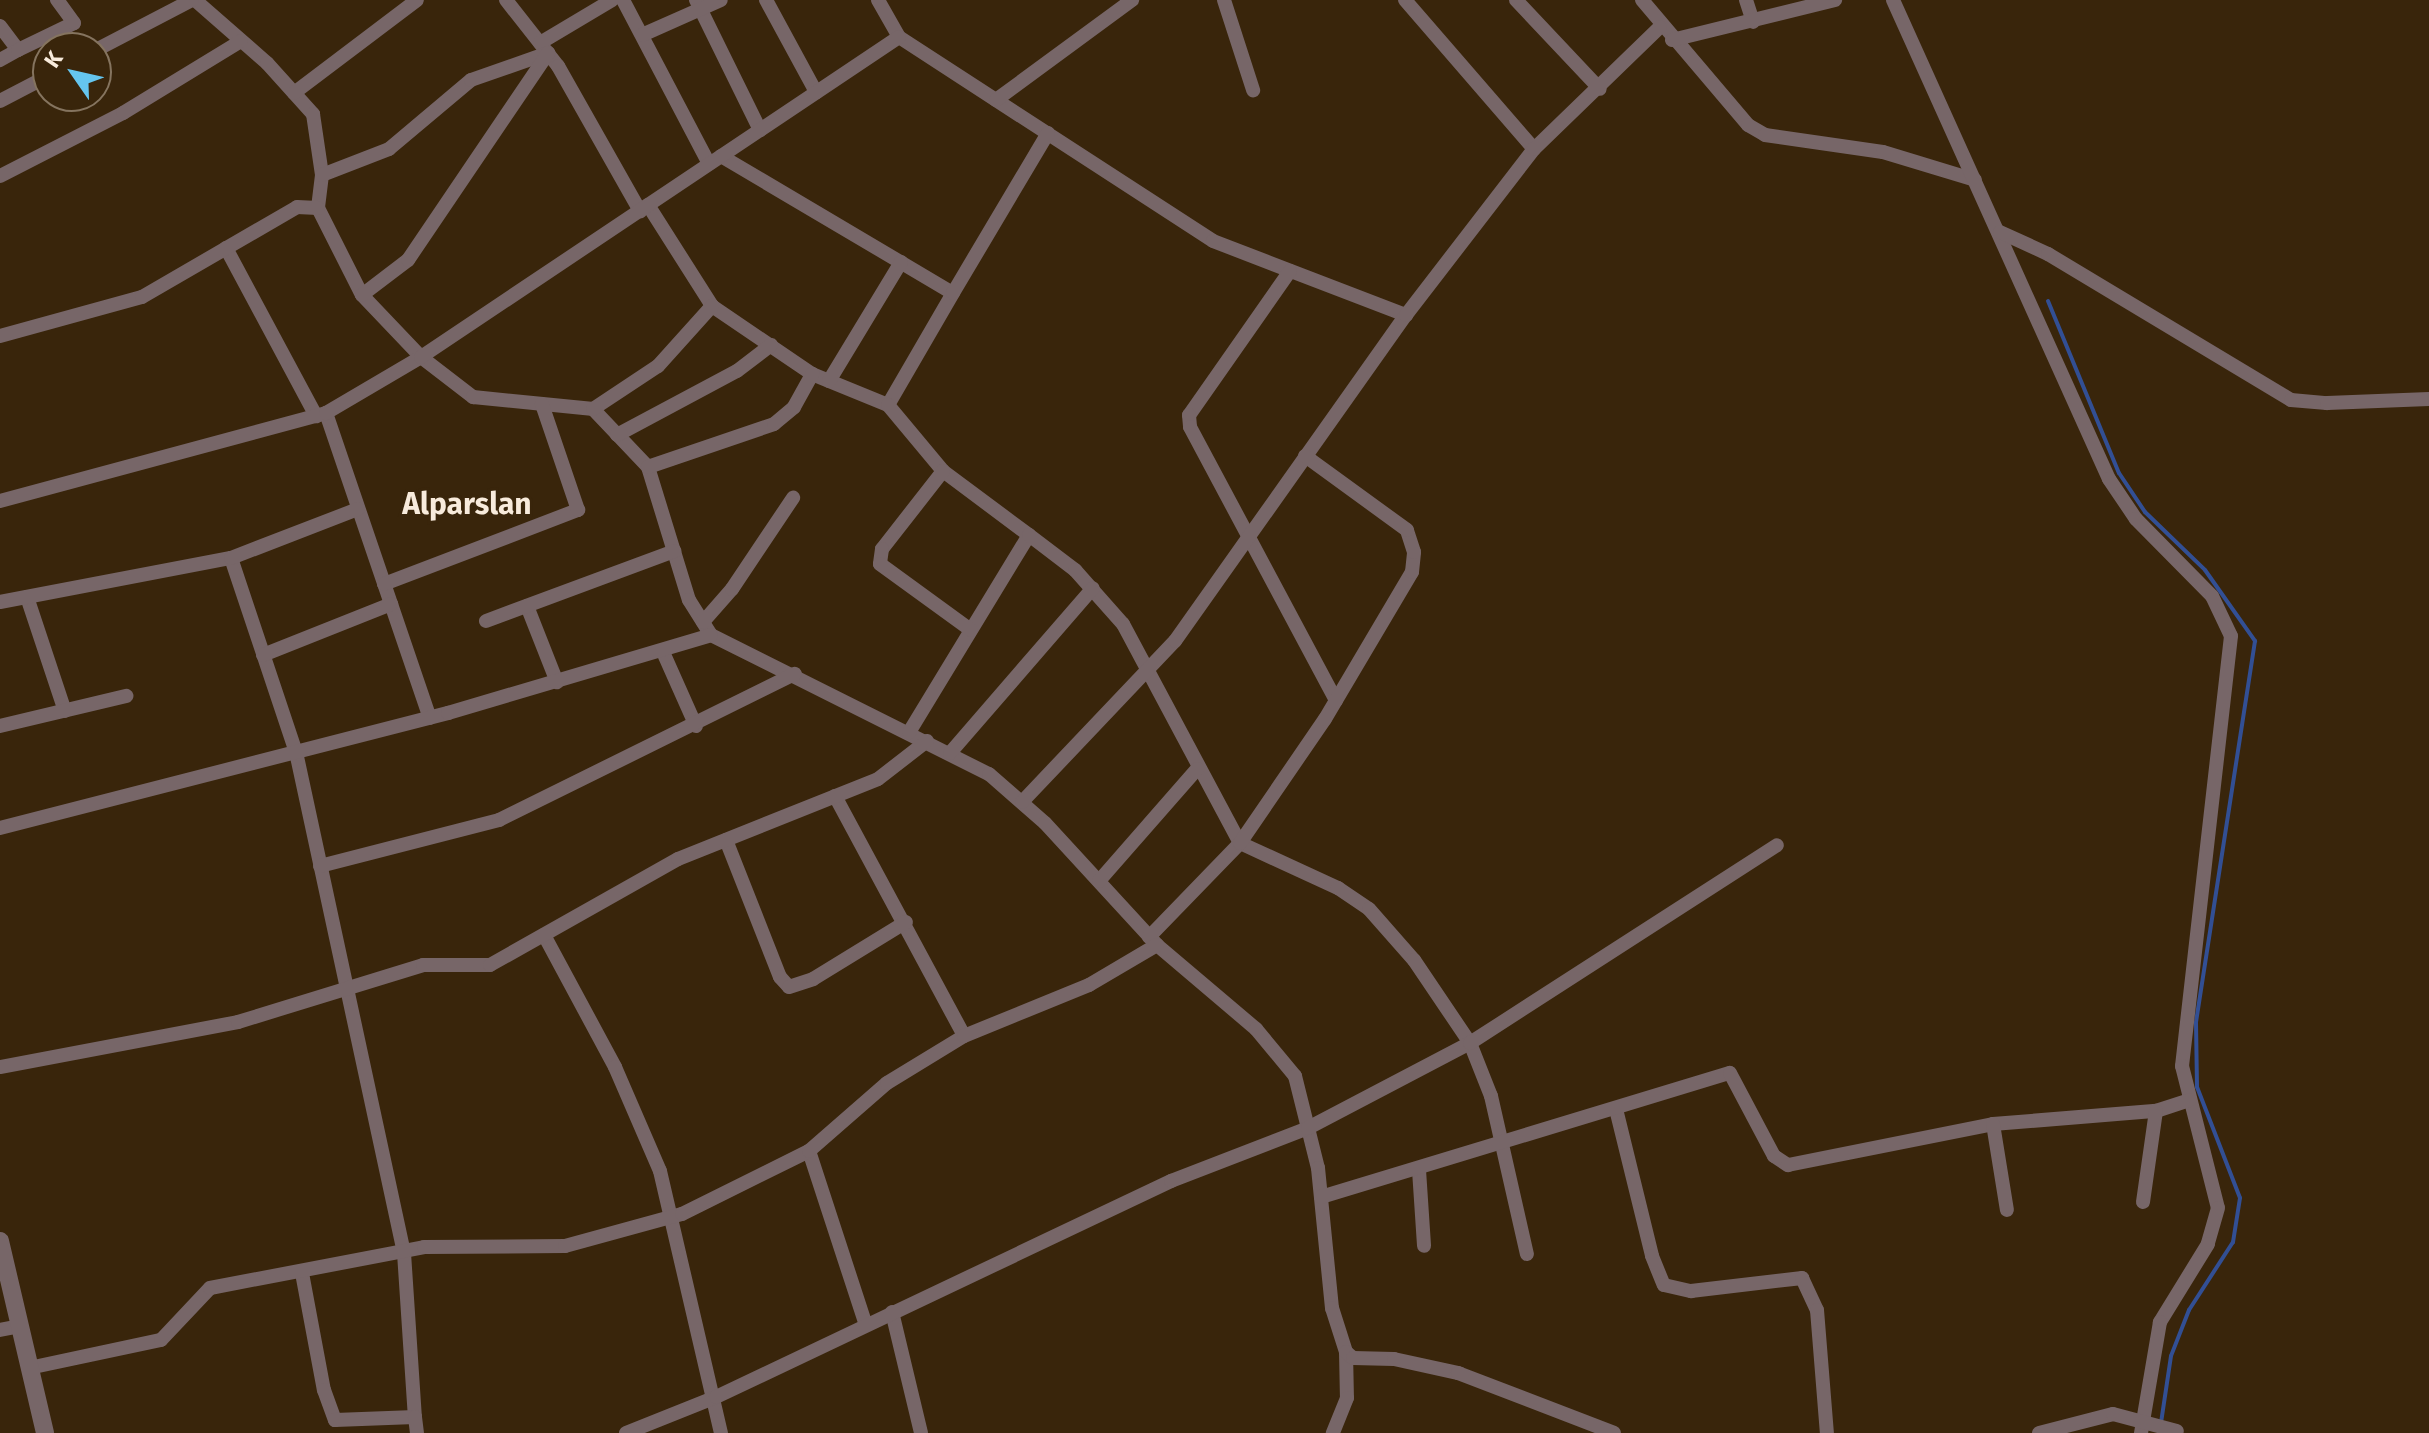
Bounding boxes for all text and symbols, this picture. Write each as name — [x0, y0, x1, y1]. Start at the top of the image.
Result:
north arrow — [32, 32, 112, 112]
text: K — [38, 46, 68, 73]
district label: Alparslan — [402, 486, 532, 522]

